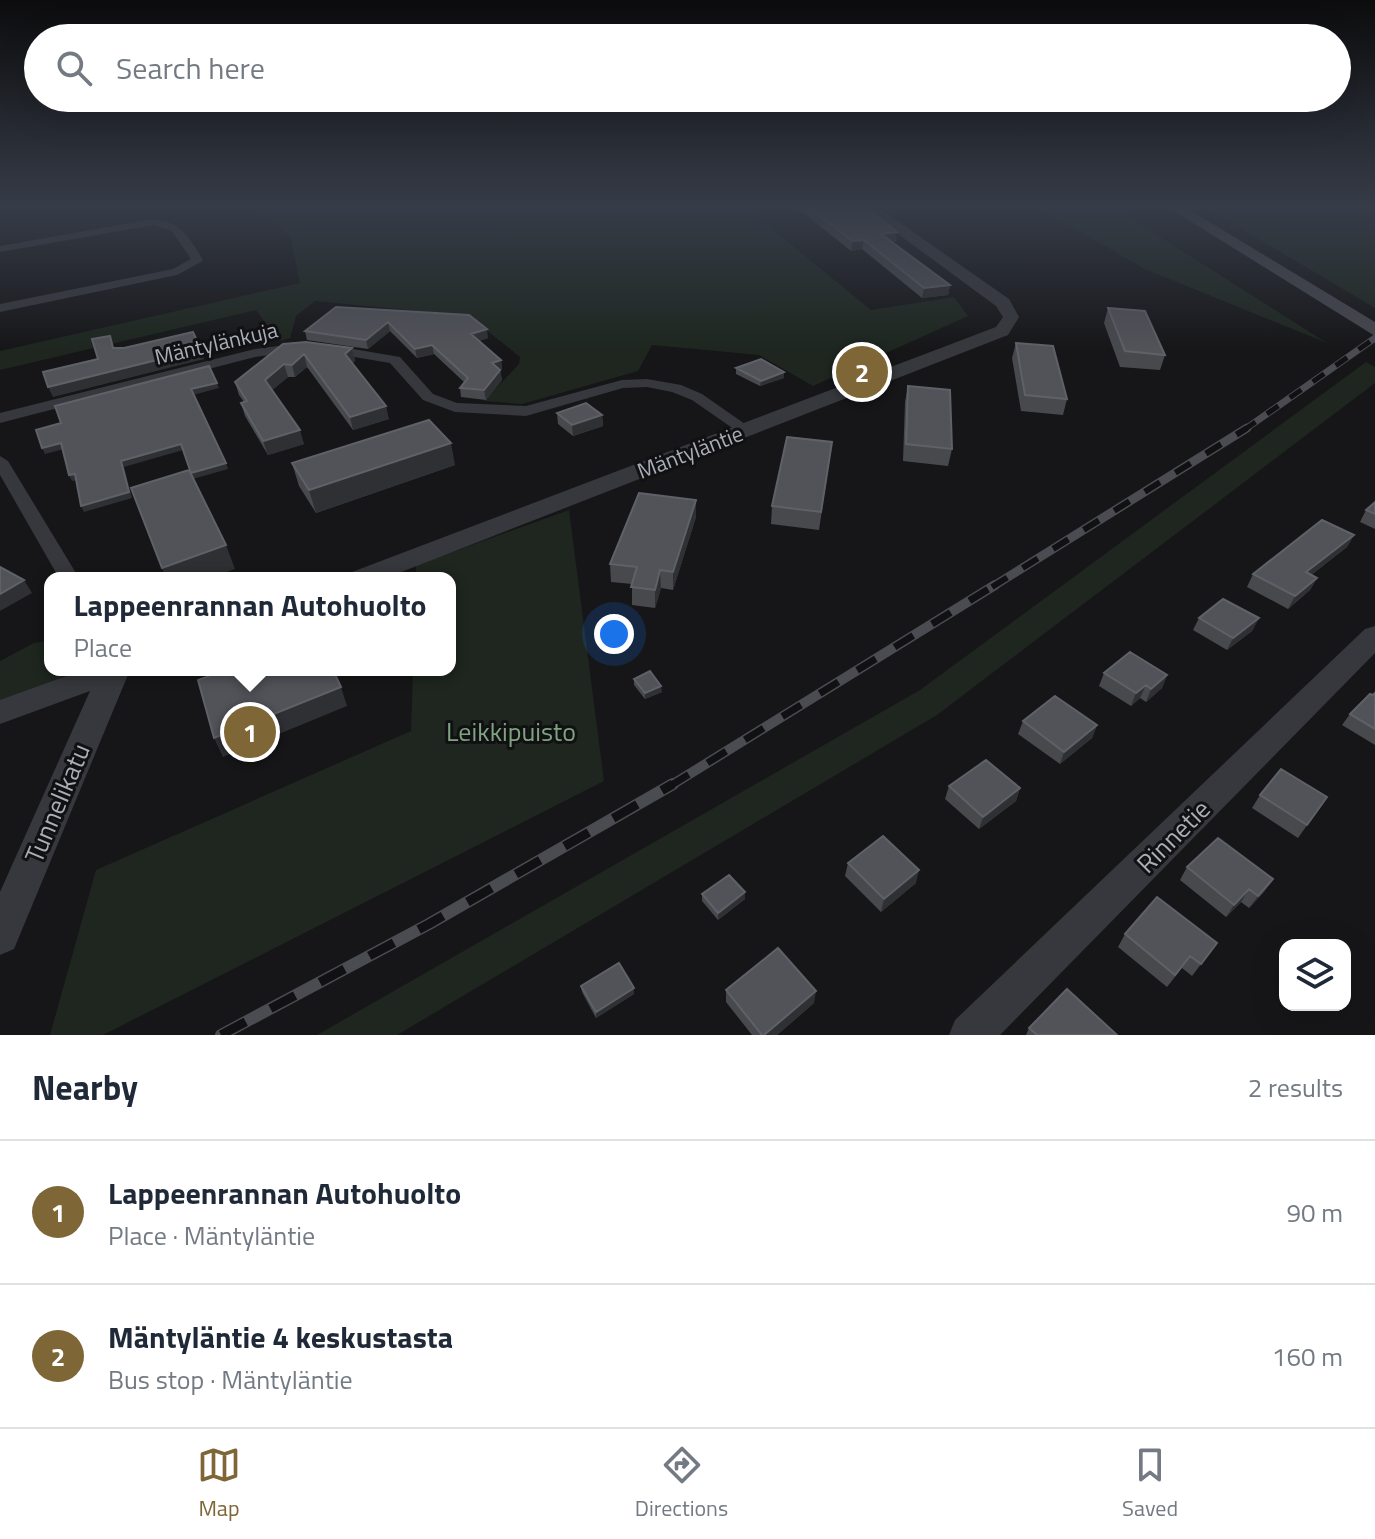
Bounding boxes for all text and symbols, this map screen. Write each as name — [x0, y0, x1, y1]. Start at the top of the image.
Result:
search box — [24, 24, 1351, 112]
text: Search here — [116, 45, 265, 91]
icon: search — [52, 46, 96, 90]
street label: Mäntylänkuja — [151, 312, 281, 374]
pin: 2 — [836, 342, 888, 402]
street label: Mäntyläntie — [632, 416, 748, 488]
popup — [44, 572, 456, 676]
text: Lappeenrannan Autohuolto — [73, 582, 427, 628]
your location — [594, 614, 634, 654]
text: Place — [73, 628, 132, 667]
pin: 1 — [224, 702, 276, 762]
park label: Leikkipuisto — [446, 712, 576, 751]
street label: Tunnelikatu — [14, 737, 100, 869]
street label: Rinnetie — [1127, 790, 1219, 882]
map controls — [1279, 939, 1351, 1011]
button: layers — [1279, 939, 1351, 1011]
text: Nearby — [32, 1061, 138, 1113]
text: 2 results — [1248, 1068, 1343, 1107]
text: Lappeenrannan Autohuolto — [108, 1170, 461, 1216]
text: 1 — [51, 1193, 65, 1232]
text: 90 m — [1286, 1193, 1343, 1232]
text: Place · Mäntyläntie — [108, 1216, 315, 1255]
text: Mäntyläntie 4 keskustasta — [108, 1314, 453, 1360]
text: 2 — [51, 1337, 65, 1376]
text: 160 m — [1272, 1337, 1343, 1376]
text: Bus stop · Mäntyläntie — [108, 1360, 353, 1399]
tab: Map — [197, 1443, 241, 1525]
tab: Directions — [635, 1443, 728, 1525]
tab: Saved — [1122, 1443, 1178, 1525]

